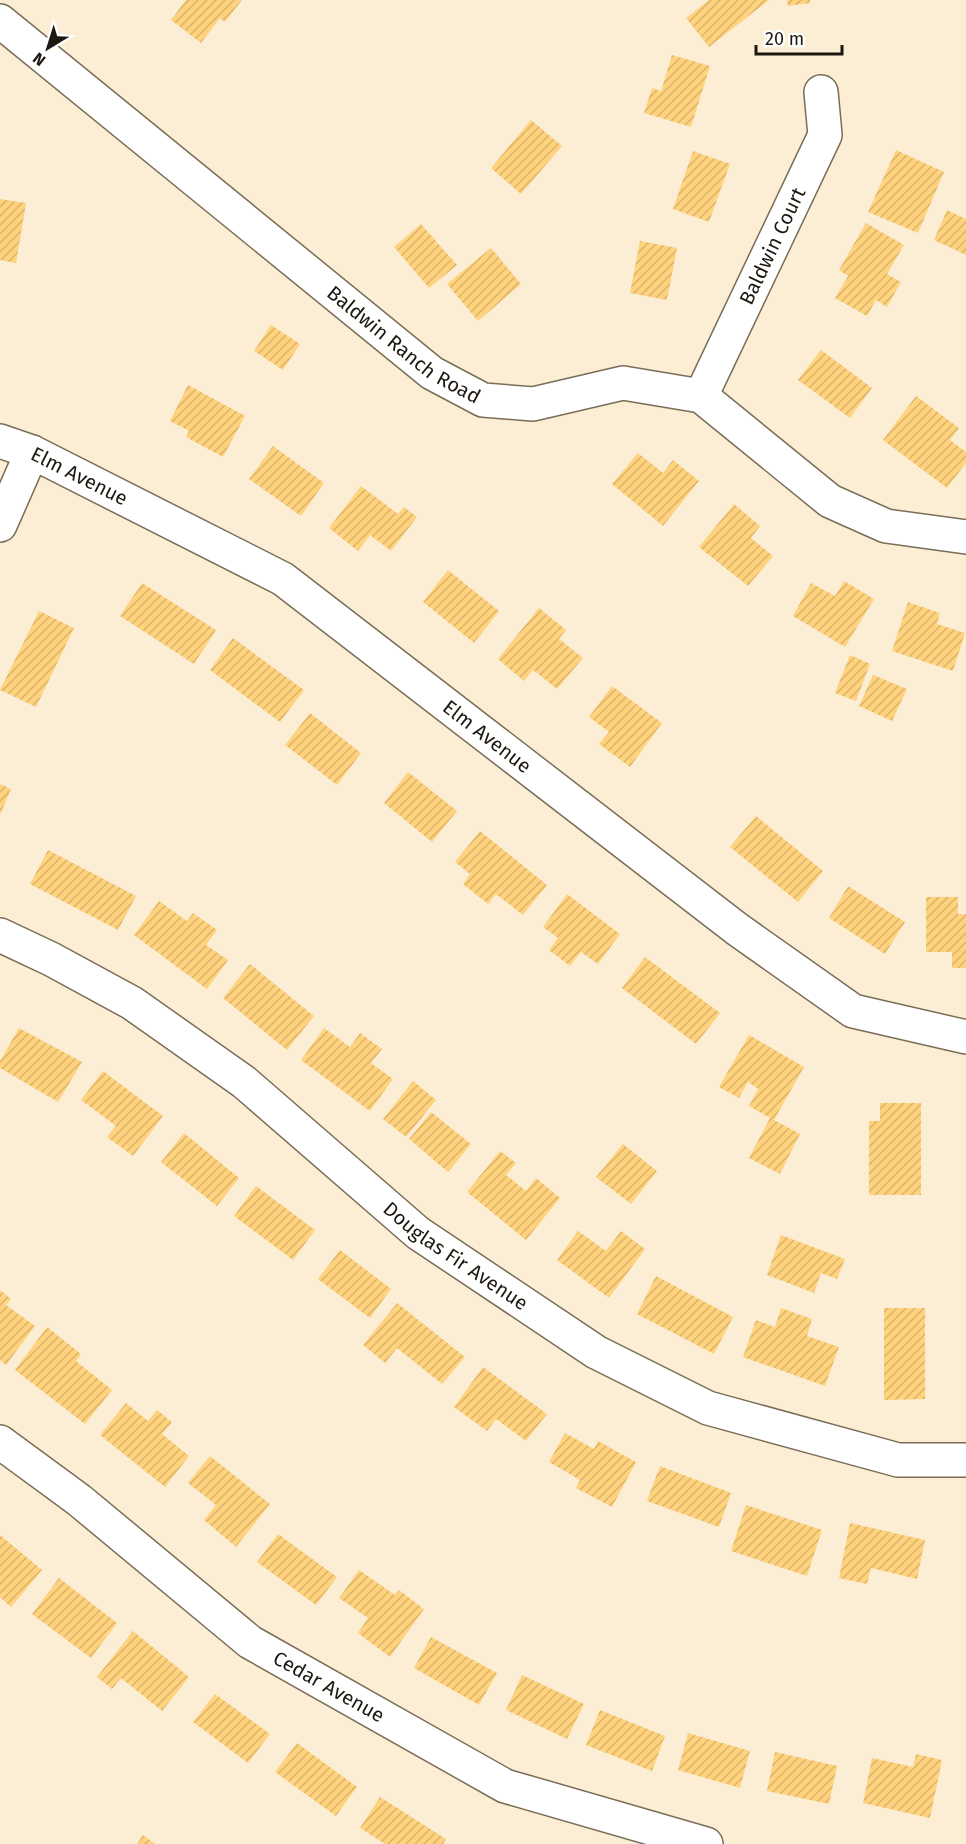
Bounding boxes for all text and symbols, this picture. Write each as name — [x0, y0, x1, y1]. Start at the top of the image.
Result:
north arrow — [18, 18, 78, 78]
scale bar — [756, 18, 842, 56]
text: 20 m — [765, 28, 804, 50]
text: N — [29, 49, 49, 70]
street label: Baldwin Court — [734, 183, 811, 308]
street label: Baldwin Ranch Road — [322, 280, 485, 409]
street label: Elm Avenue — [27, 442, 132, 510]
street label: Elm Avenue — [438, 695, 536, 778]
street label: Douglas Fir Avenue — [378, 1196, 533, 1315]
street label: Cedar Avenue — [269, 1646, 389, 1728]

